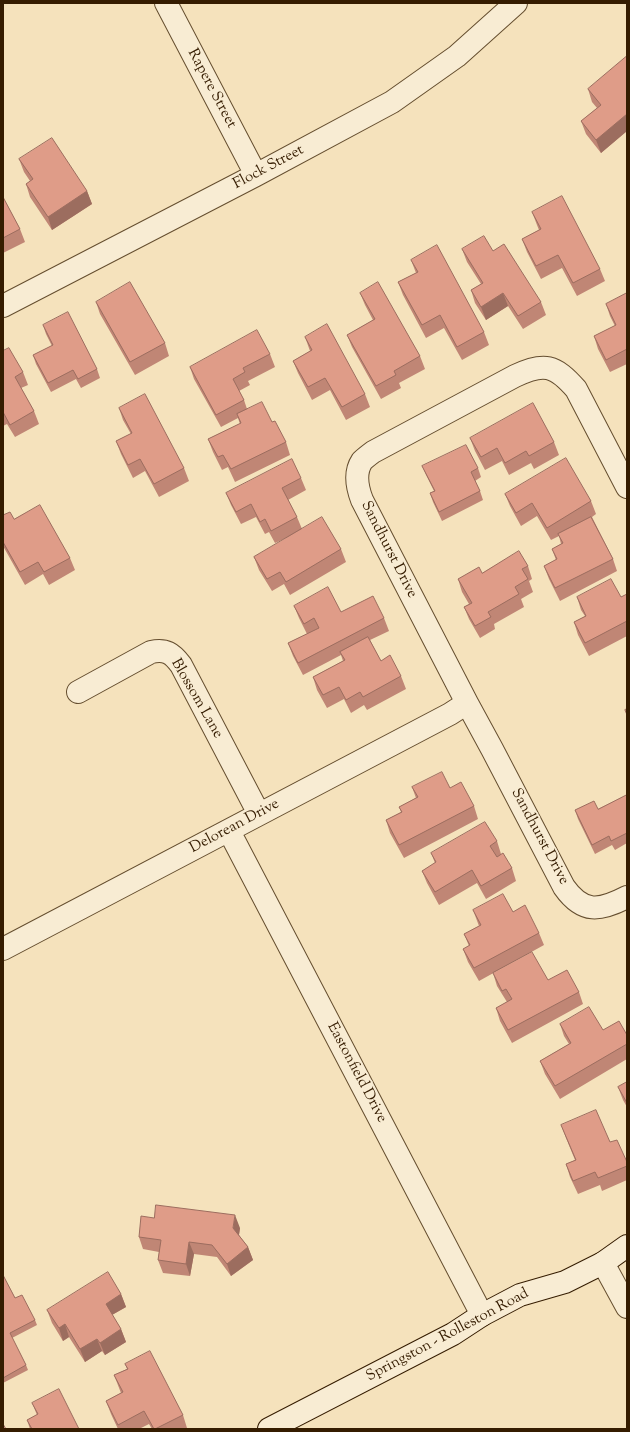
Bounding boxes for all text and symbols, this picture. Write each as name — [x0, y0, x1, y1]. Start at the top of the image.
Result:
street label: Rapere Street — [183, 46, 239, 132]
street label: Flock Street — [231, 142, 307, 194]
street label: Sandhurst Drive — [356, 499, 420, 601]
street label: Blossom Lane — [166, 656, 226, 742]
street label: Sandhurst Drive — [506, 786, 572, 888]
street label: Delorean Drive — [187, 796, 283, 858]
street label: Eastonfield Drive — [322, 1020, 390, 1126]
street label: Springston - Rolleston Road — [364, 1285, 532, 1387]

